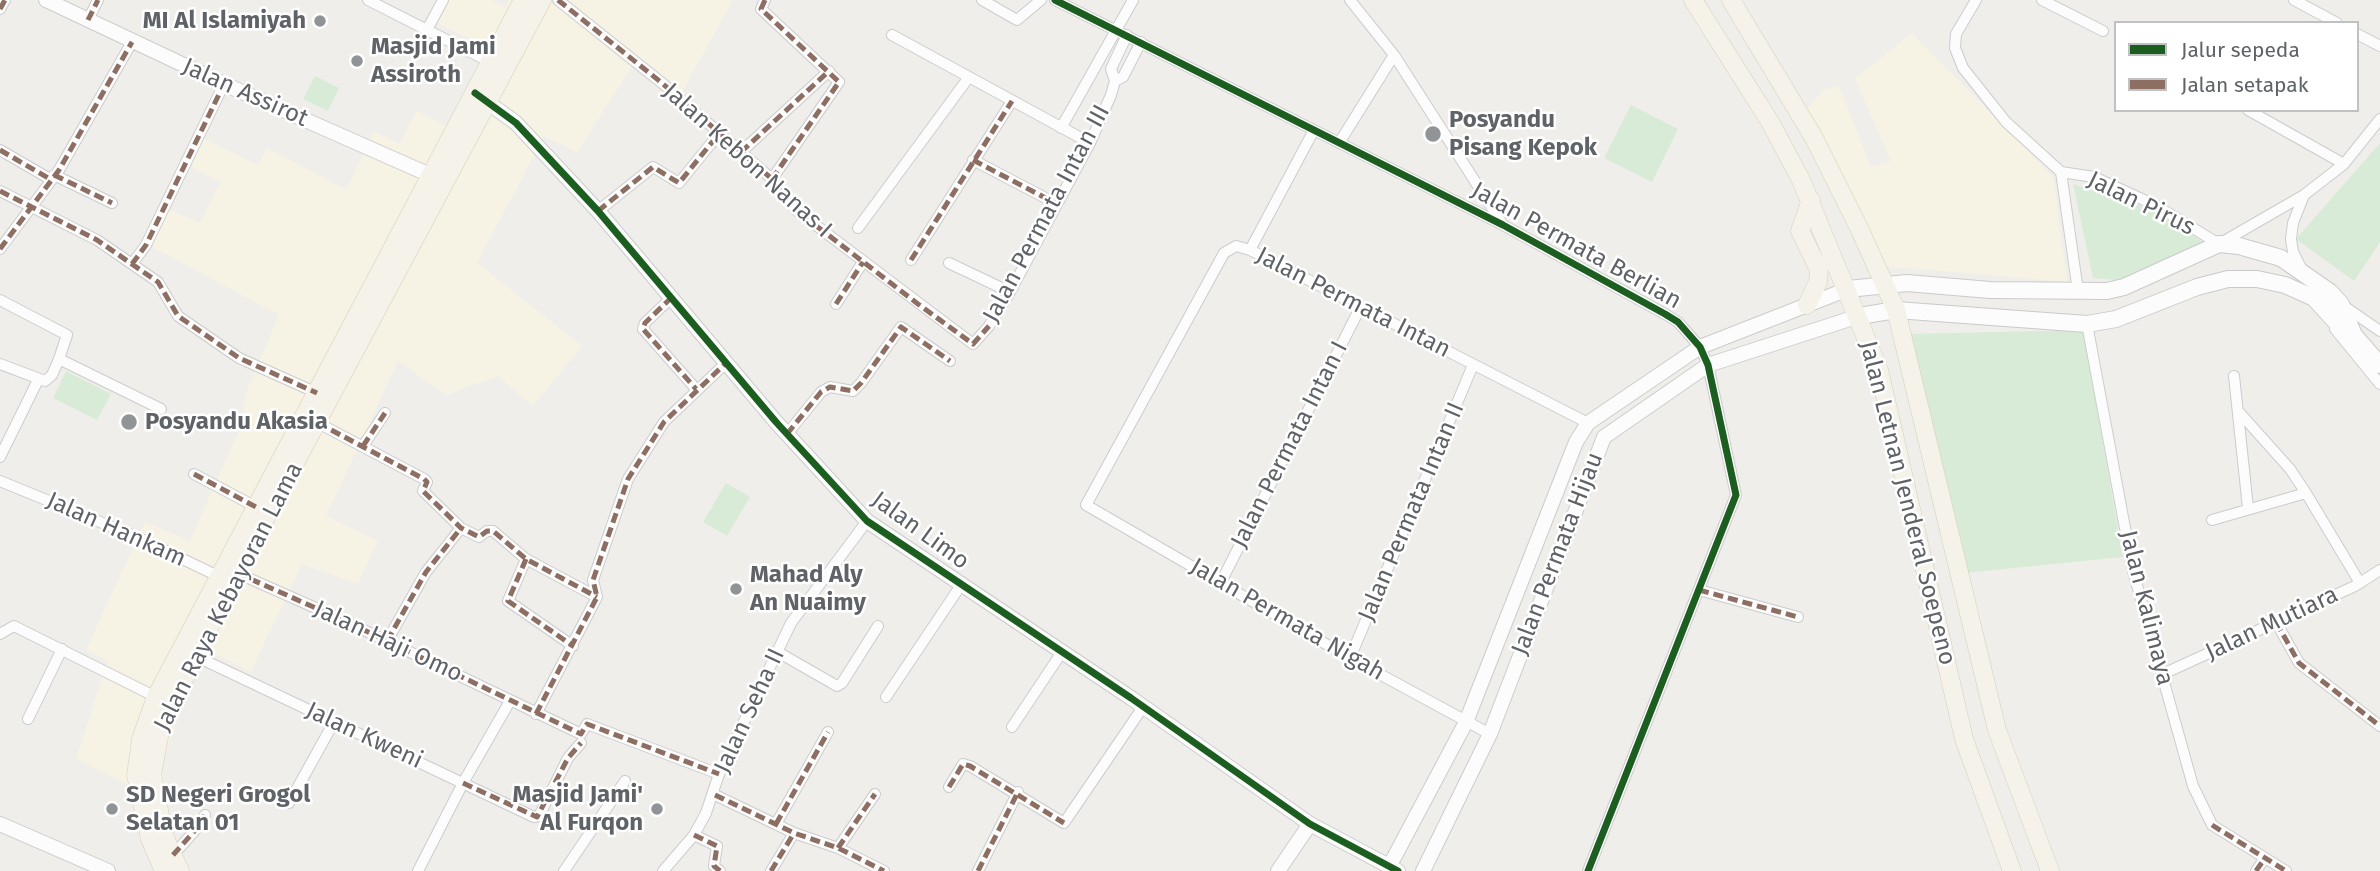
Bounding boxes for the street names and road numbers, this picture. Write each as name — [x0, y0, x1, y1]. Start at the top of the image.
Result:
street label: Jalan Assirot — [178, 53, 312, 133]
street label: Jalan Kebon Nanas I — [657, 78, 837, 244]
street label: Jalan Permata Intan III — [977, 100, 1117, 328]
street label: Jalan Pirus — [2083, 166, 2199, 242]
street label: Jalan Permata Berlian — [1466, 176, 1686, 316]
street label: Jalan Permata Intan — [1251, 242, 1455, 364]
street label: Jalan Permata Intan I — [1225, 337, 1355, 553]
street label: Jalan Letnan Jenderal Soepeno — [1853, 338, 1961, 668]
street label: Jalan Permata Intan II — [1353, 398, 1471, 626]
street label: Jalan Permata Hijau — [1506, 449, 1610, 659]
street label: Jalan Raya Kebayoran Lama — [149, 458, 309, 736]
street label: Jalan Hankam — [42, 486, 190, 574]
street label: Jalan Limo — [865, 486, 975, 576]
street label: Jalan Kalimaya — [2113, 527, 2179, 689]
street label: Jalan Permata Nigah — [1185, 553, 1389, 687]
street label: Jalan Mutiara — [2201, 581, 2343, 667]
street label: Jalan Haji Omo — [309, 595, 467, 689]
street label: Jalan Seha II — [709, 644, 791, 778]
street label: Jalan Kweni — [301, 696, 427, 776]

